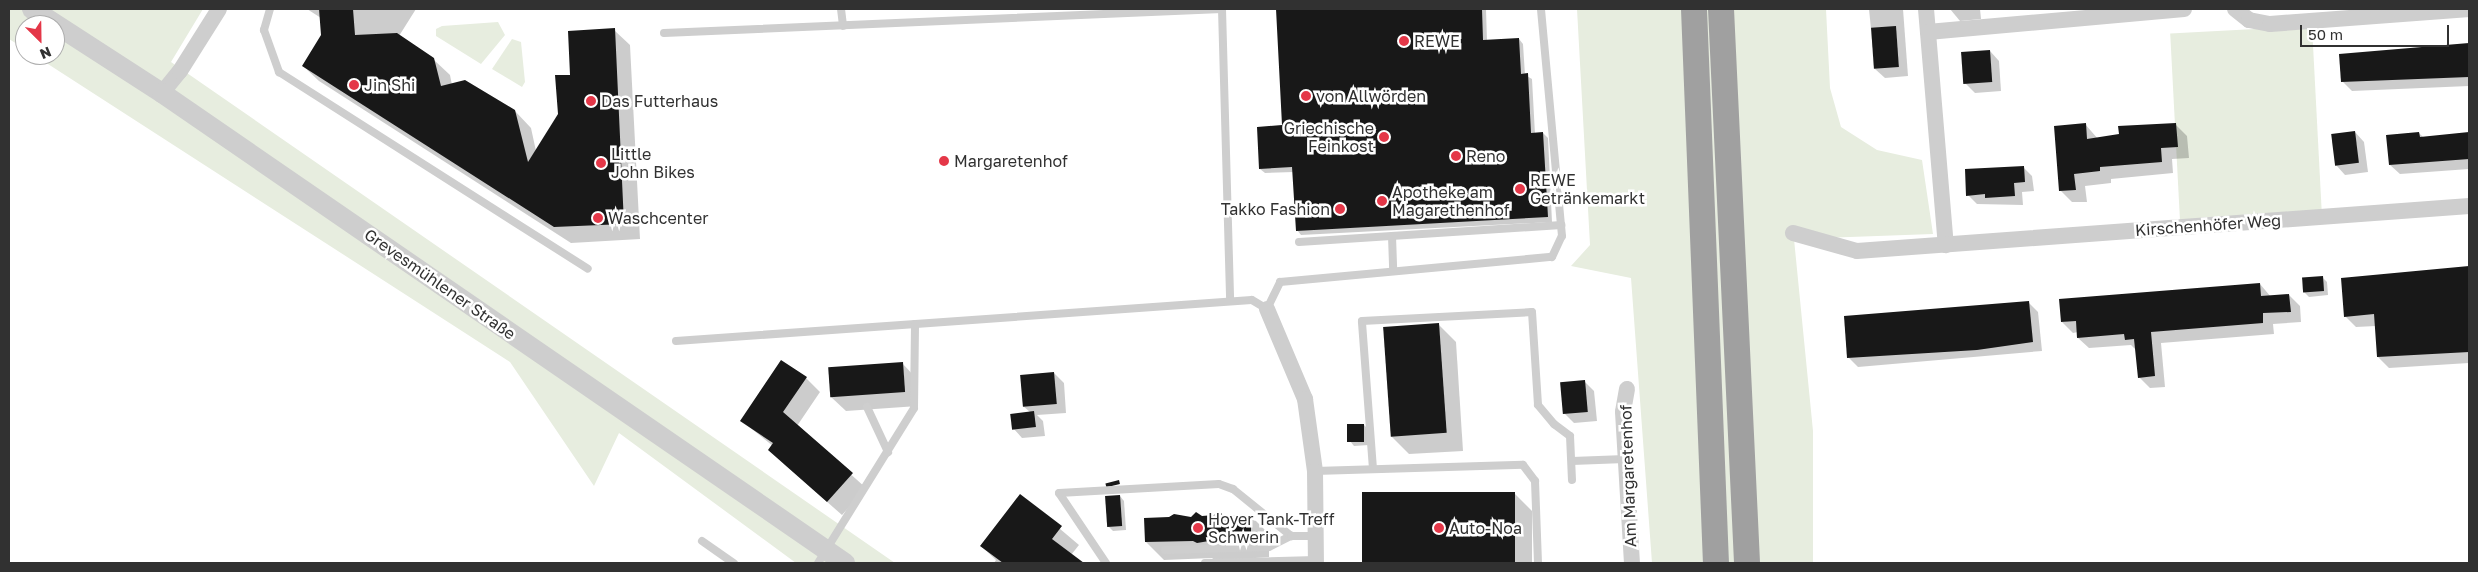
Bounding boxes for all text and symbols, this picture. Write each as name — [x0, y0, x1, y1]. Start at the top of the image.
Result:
north arrow — [15, 15, 65, 65]
scale bar — [2303, 15, 2452, 47]
text: 50 m — [2308, 25, 2343, 43]
place label: REWE — [1414, 31, 1460, 51]
marker: REWE — [1398, 35, 1410, 47]
text: N — [37, 43, 54, 63]
place label: Jin Shi — [364, 75, 415, 95]
marker: Jin Shi — [348, 79, 360, 91]
place label: von Allwörden — [1316, 86, 1426, 106]
marker: von Allwörden — [1300, 90, 1312, 102]
place label: Das Futterhaus — [601, 91, 718, 111]
marker: Das Futterhaus — [585, 95, 597, 107]
place label: Griechische Feinkost — [1284, 118, 1374, 156]
marker: Griechische Feinkost — [1378, 131, 1390, 143]
place label: Little John Bikes — [611, 144, 695, 182]
place label: Reno — [1466, 146, 1505, 166]
marker: Reno — [1450, 150, 1462, 162]
place label: Margaretenhof — [954, 151, 1068, 171]
marker: Margaretenhof — [938, 155, 950, 167]
marker: Little John Bikes — [595, 157, 607, 169]
place label: REWE Getränkemarkt — [1530, 170, 1645, 208]
place label: Apotheke am Magarethenhof — [1392, 182, 1510, 220]
marker: REWE Getränkemarkt — [1514, 183, 1526, 195]
marker: Apotheke am Magarethenhof — [1376, 195, 1388, 207]
place label: Takko Fashion — [1221, 199, 1330, 219]
marker: Takko Fashion — [1334, 203, 1346, 215]
place label: Waschcenter — [608, 208, 708, 228]
street label: Kirschenhöfer Weg — [2134, 210, 2282, 240]
marker: Waschcenter — [592, 212, 604, 224]
street label: Grevesmühlener Straße — [361, 225, 519, 343]
street label: Am Margaretenhof — [1616, 404, 1640, 548]
place label: Hoyer Tank-Treff Schwerin — [1208, 509, 1334, 547]
place label: Auto-Noa — [1449, 518, 1522, 538]
marker: Hoyer Tank-Treff Schwerin — [1192, 522, 1204, 534]
marker: Auto-Noa — [1433, 522, 1445, 534]

